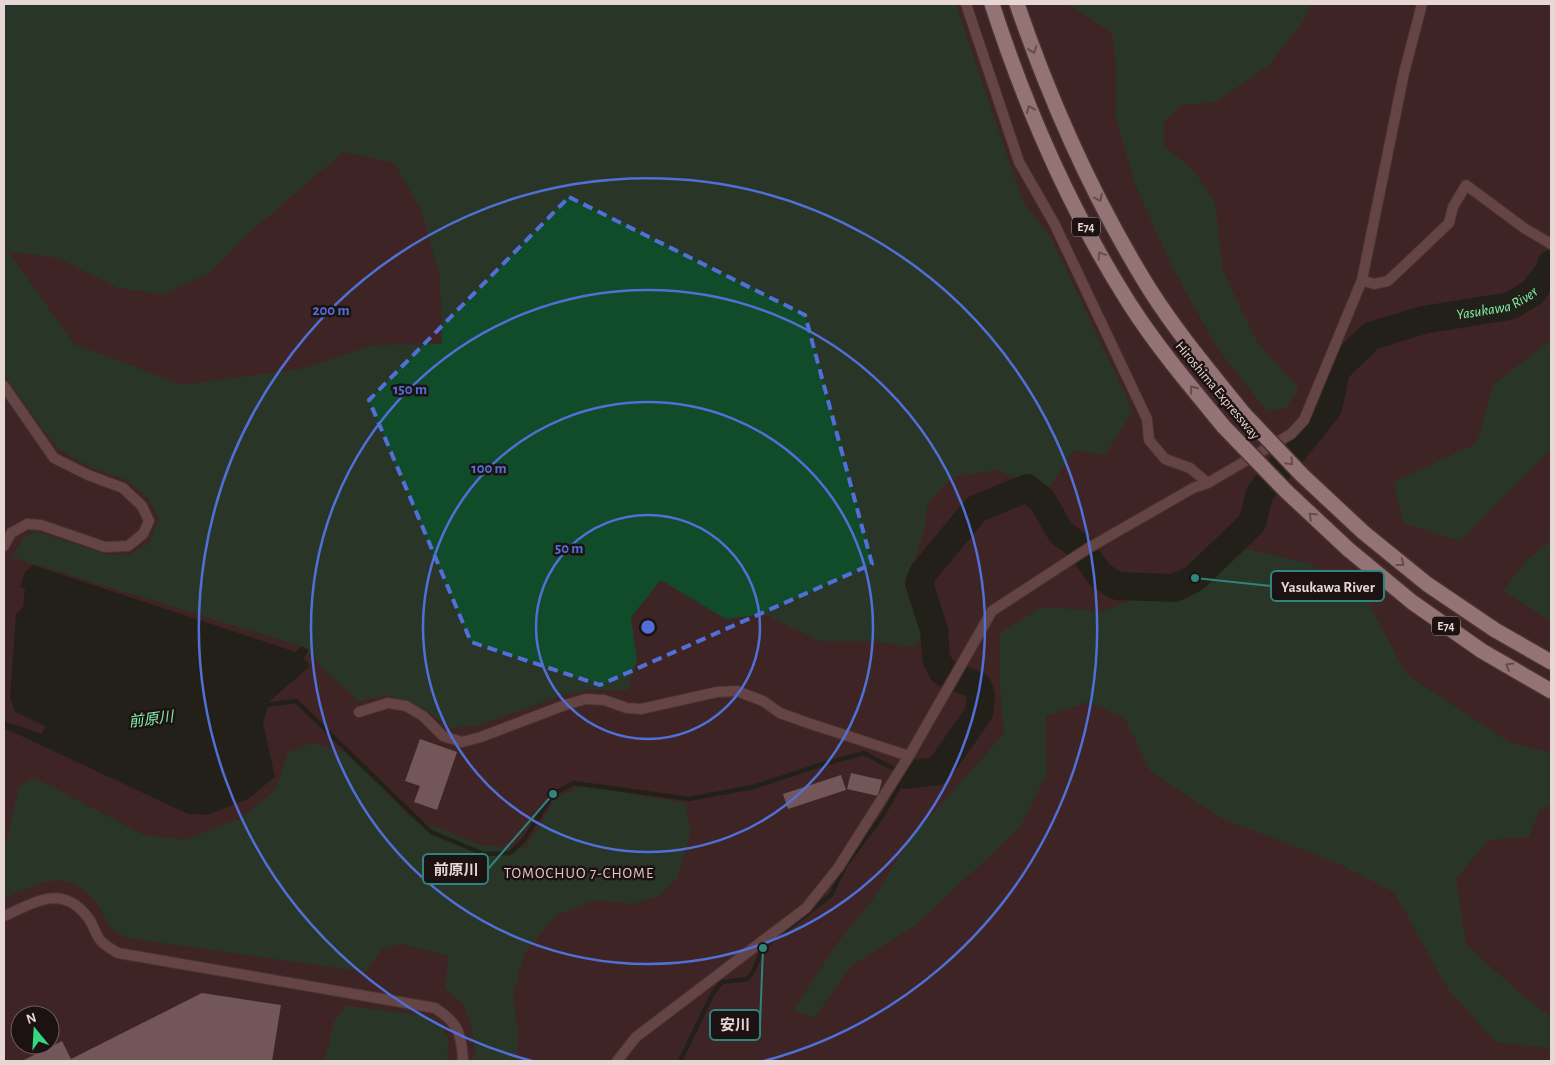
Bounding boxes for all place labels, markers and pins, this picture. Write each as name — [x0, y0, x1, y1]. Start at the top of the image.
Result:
callout: Yasukawa River — [1271, 571, 1384, 601]
centre of rings — [639, 618, 657, 636]
callout: 前原川 — [423, 854, 488, 884]
callout: 安川 — [710, 1010, 760, 1040]

